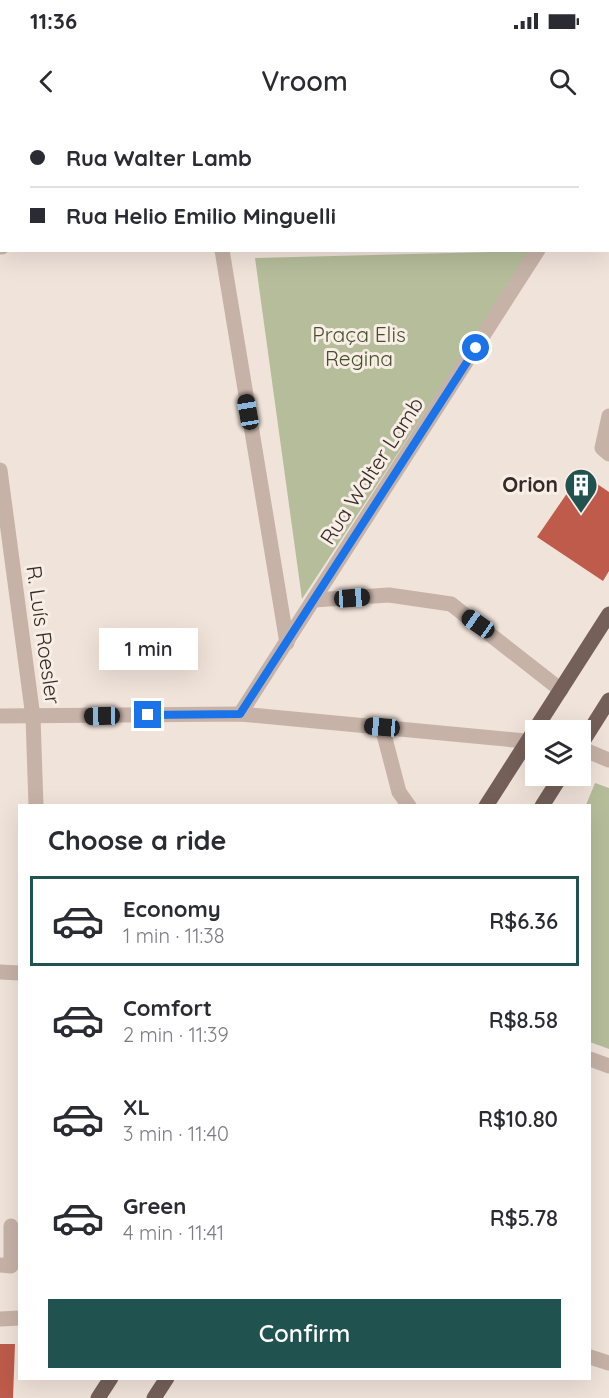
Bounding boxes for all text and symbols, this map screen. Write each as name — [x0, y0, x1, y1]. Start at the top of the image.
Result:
text: 11:36 — [30, 7, 77, 35]
text: Vroom — [261, 64, 348, 98]
icon: back — [30, 65, 63, 98]
icon: search — [546, 65, 579, 98]
text: Rua Walter Lamb — [66, 144, 252, 172]
text: Rua Helio Emilio Minguelli — [66, 202, 336, 230]
park label: Praça Elis Regina — [312, 321, 406, 371]
route start — [462, 334, 489, 361]
street label: Rua Walter Lamb — [314, 392, 428, 549]
car — [236, 393, 260, 431]
building icon: Orion — [563, 467, 599, 514]
place label: Orion — [502, 471, 558, 497]
street label: R. Luís Roesler — [21, 564, 67, 706]
car — [333, 588, 371, 608]
car — [458, 606, 498, 642]
callout: 1 min — [98, 628, 198, 670]
text: 1 min — [125, 636, 172, 661]
route end — [134, 701, 161, 728]
car — [84, 707, 120, 725]
car — [363, 716, 401, 738]
map controls — [525, 720, 591, 786]
button: layers — [525, 720, 591, 786]
text: Choose a ride — [48, 823, 226, 857]
icon: car — [51, 894, 105, 948]
text: Economy — [123, 895, 221, 923]
text: R$6.36 — [489, 907, 558, 935]
text: 1 min · 11:38 — [123, 923, 225, 948]
icon: car — [51, 993, 105, 1047]
text: Comfort — [123, 994, 212, 1022]
text: R$8.58 — [489, 1006, 558, 1034]
text: 2 min · 11:39 — [123, 1022, 229, 1047]
icon: car — [51, 1092, 105, 1146]
text: XL — [123, 1093, 150, 1121]
text: R$10.80 — [478, 1105, 558, 1133]
text: 3 min · 11:40 — [123, 1121, 229, 1146]
icon: car — [51, 1191, 105, 1245]
text: Green — [123, 1192, 186, 1220]
text: R$5.78 — [490, 1204, 558, 1232]
text: 4 min · 11:41 — [123, 1220, 224, 1245]
button: Confirm — [48, 1299, 561, 1368]

